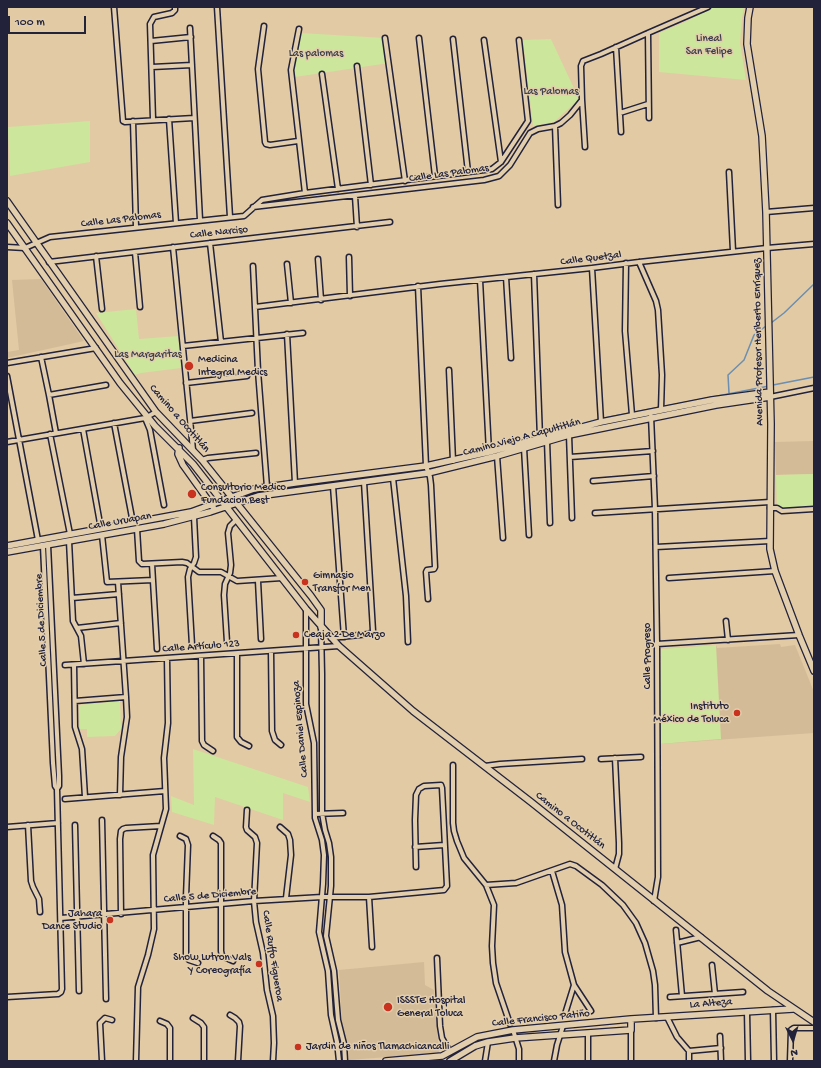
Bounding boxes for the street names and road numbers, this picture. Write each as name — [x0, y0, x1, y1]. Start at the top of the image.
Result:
street label: Calle Las Palomas — [408, 162, 490, 186]
street label: Calle Las Palomas — [80, 209, 162, 231]
street label: Calle Narciso — [189, 223, 249, 243]
street label: Calle Quetzal — [560, 249, 622, 269]
street label: Avenida Profesor Heriberto Enríquez — [751, 258, 767, 426]
street label: Camino a Ocotitlán — [146, 382, 212, 456]
street label: Camino Viejo A Capultitlán — [462, 416, 582, 460]
street label: Calle Uruapan — [88, 510, 152, 534]
street label: Calle 5 de Diciembre — [33, 573, 51, 667]
street label: Calle Progreso — [641, 623, 655, 689]
street label: Calle Artículo 123 — [162, 638, 240, 656]
street label: Calle Daniel Espinoza — [290, 680, 312, 778]
street label: Camino a Ocotitlán — [532, 789, 608, 853]
street label: Calle 5 de Diciembre — [163, 885, 257, 907]
street label: Calle Ruffo Figueroa — [258, 910, 286, 1002]
street label: La Alteza — [689, 996, 733, 1012]
street label: Calle Francisco Patiño — [491, 1007, 591, 1031]

